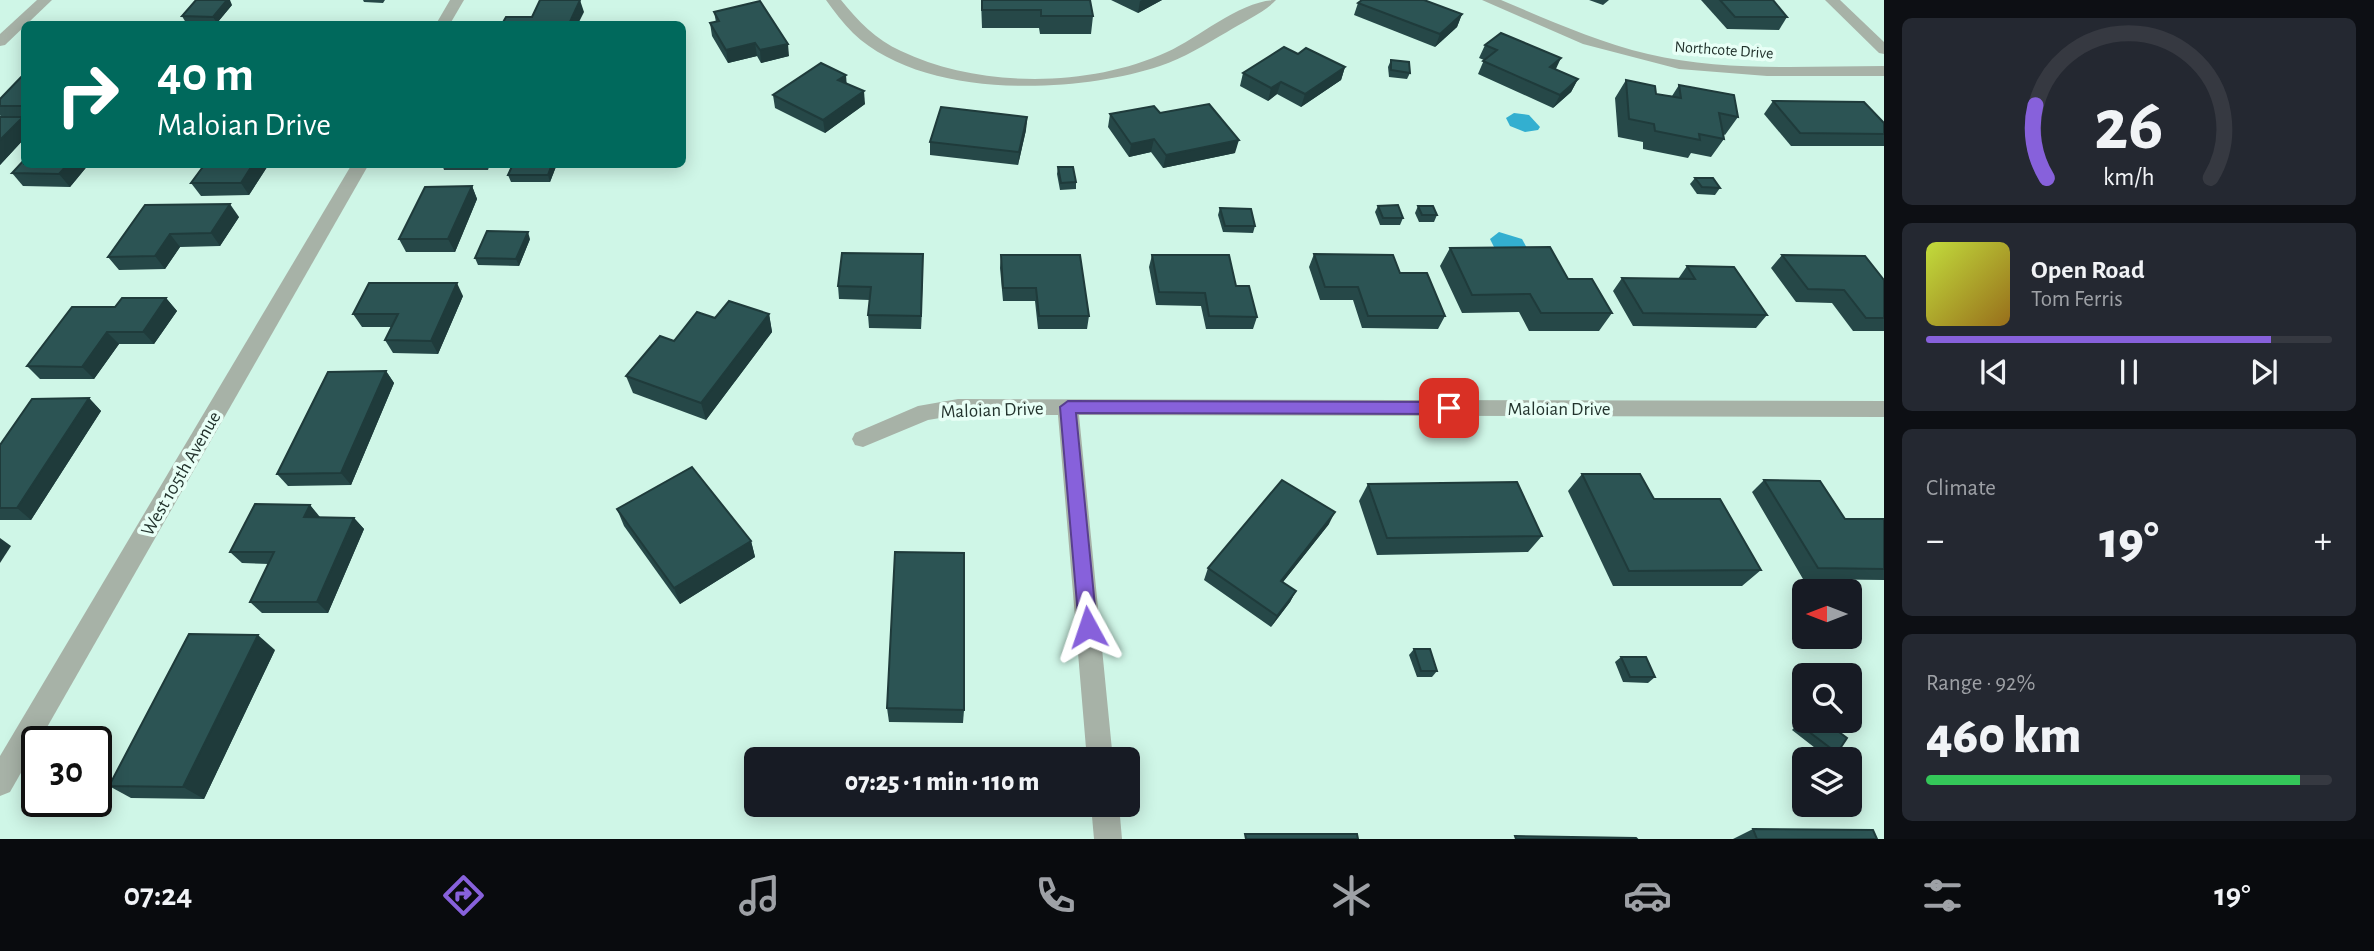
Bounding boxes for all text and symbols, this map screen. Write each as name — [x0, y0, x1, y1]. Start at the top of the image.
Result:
street label: Northcote Drive — [1674, 39, 1774, 61]
icon: right — [42, 49, 133, 140]
text: 40 m — [157, 51, 254, 100]
text: 26 — [2094, 90, 2164, 163]
text: Maloian Drive — [157, 109, 331, 141]
text: km/h — [2103, 164, 2155, 189]
text: Open Road — [2031, 257, 2145, 283]
text: Tom Ferris — [2031, 288, 2123, 311]
icon: previous — [1975, 353, 2013, 391]
icon: pause — [2110, 353, 2148, 391]
icon: next — [2245, 353, 2283, 391]
pin — [1419, 378, 1479, 438]
icon: arrive — [1430, 389, 1468, 427]
street label: Maloian Drive — [940, 399, 1044, 422]
street label: Maloian Drive — [1507, 400, 1611, 419]
street label: West 105th Avenue — [138, 408, 225, 539]
text: Climate — [1926, 477, 1996, 500]
text: 19° — [2099, 515, 2159, 567]
text: − — [1926, 522, 1944, 560]
text: + — [2314, 522, 2332, 560]
north arrow — [1792, 579, 1862, 649]
map controls — [1792, 579, 1862, 817]
position arrow — [1051, 590, 1125, 664]
button: search — [1792, 663, 1862, 733]
text: Range · 92% — [1926, 672, 2035, 695]
text: 460 km — [1926, 710, 2081, 762]
speed limit sign: 30 — [21, 726, 112, 817]
button: layers — [1792, 747, 1862, 817]
text: 07:25 · 1 min · 110 m — [845, 769, 1039, 795]
icon: directions — [439, 871, 488, 920]
icon: music — [735, 871, 784, 920]
icon: phone — [1031, 871, 1080, 920]
icon: climate — [1327, 871, 1376, 920]
icon: car — [1623, 871, 1672, 920]
icon: filters — [1918, 871, 1967, 920]
text: 07:24 — [123, 879, 192, 911]
text: 19° — [2214, 879, 2251, 911]

